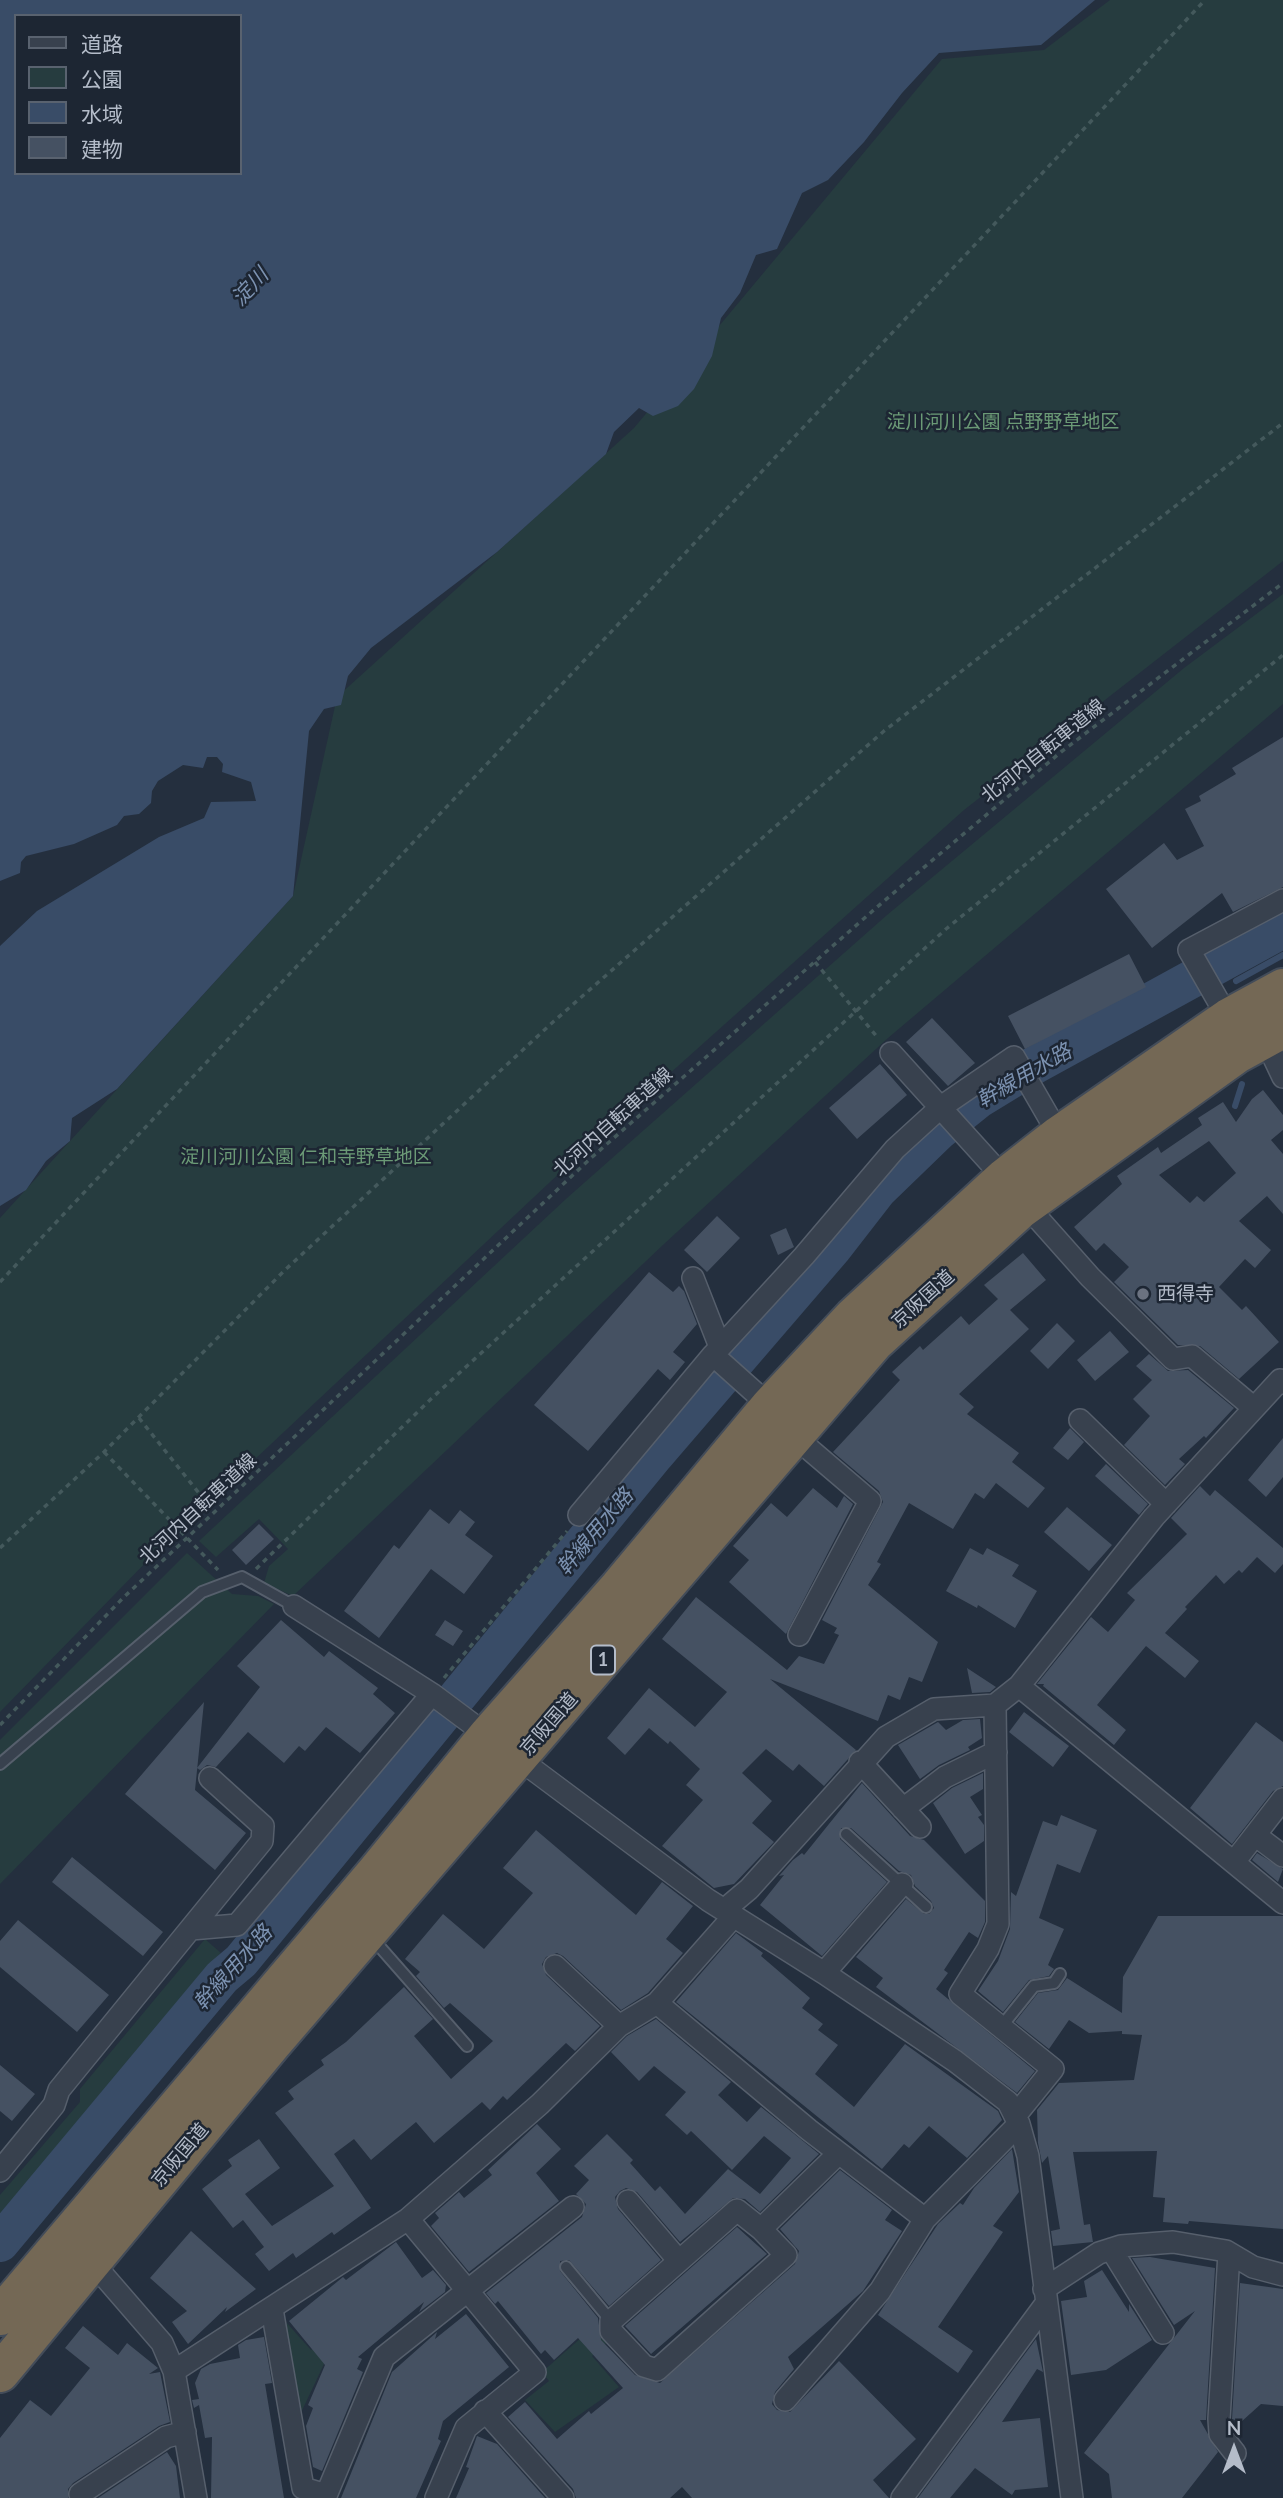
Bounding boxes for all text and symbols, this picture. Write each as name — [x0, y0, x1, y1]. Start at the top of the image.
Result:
legend — [14, 14, 242, 175]
text: 道路 — [81, 31, 123, 56]
text: 公園 — [81, 66, 123, 91]
text: 水域 — [81, 101, 123, 126]
text: 建物 — [81, 136, 123, 161]
water label: 淀川 — [226, 263, 274, 311]
park label: 淀川河川公園 点野野草地区 — [887, 411, 1119, 433]
street label: 北河内自転車道線 — [977, 694, 1109, 808]
water label: 幹線用水路 — [972, 1039, 1076, 1113]
street label: 北河内自転車道線 — [549, 1063, 677, 1181]
park label: 淀川河川公園 仁和寺野草地区 — [180, 1146, 432, 1168]
street label: 京阪国道 — [887, 1265, 959, 1333]
place label: 西得寺 — [1157, 1283, 1214, 1305]
marker: 西得寺 — [1135, 1286, 1151, 1302]
street label: 北河内自転車道線 — [135, 1449, 261, 1569]
water label: 幹線用水路 — [552, 1484, 638, 1580]
road number: 1 — [591, 1646, 615, 1674]
street label: 京阪国道 — [515, 1688, 583, 1760]
water label: 幹線用水路 — [189, 1921, 277, 2015]
street label: 京阪国道 — [147, 2119, 213, 2191]
north arrow — [1199, 2414, 1269, 2484]
text: N — [1227, 2416, 1241, 2439]

